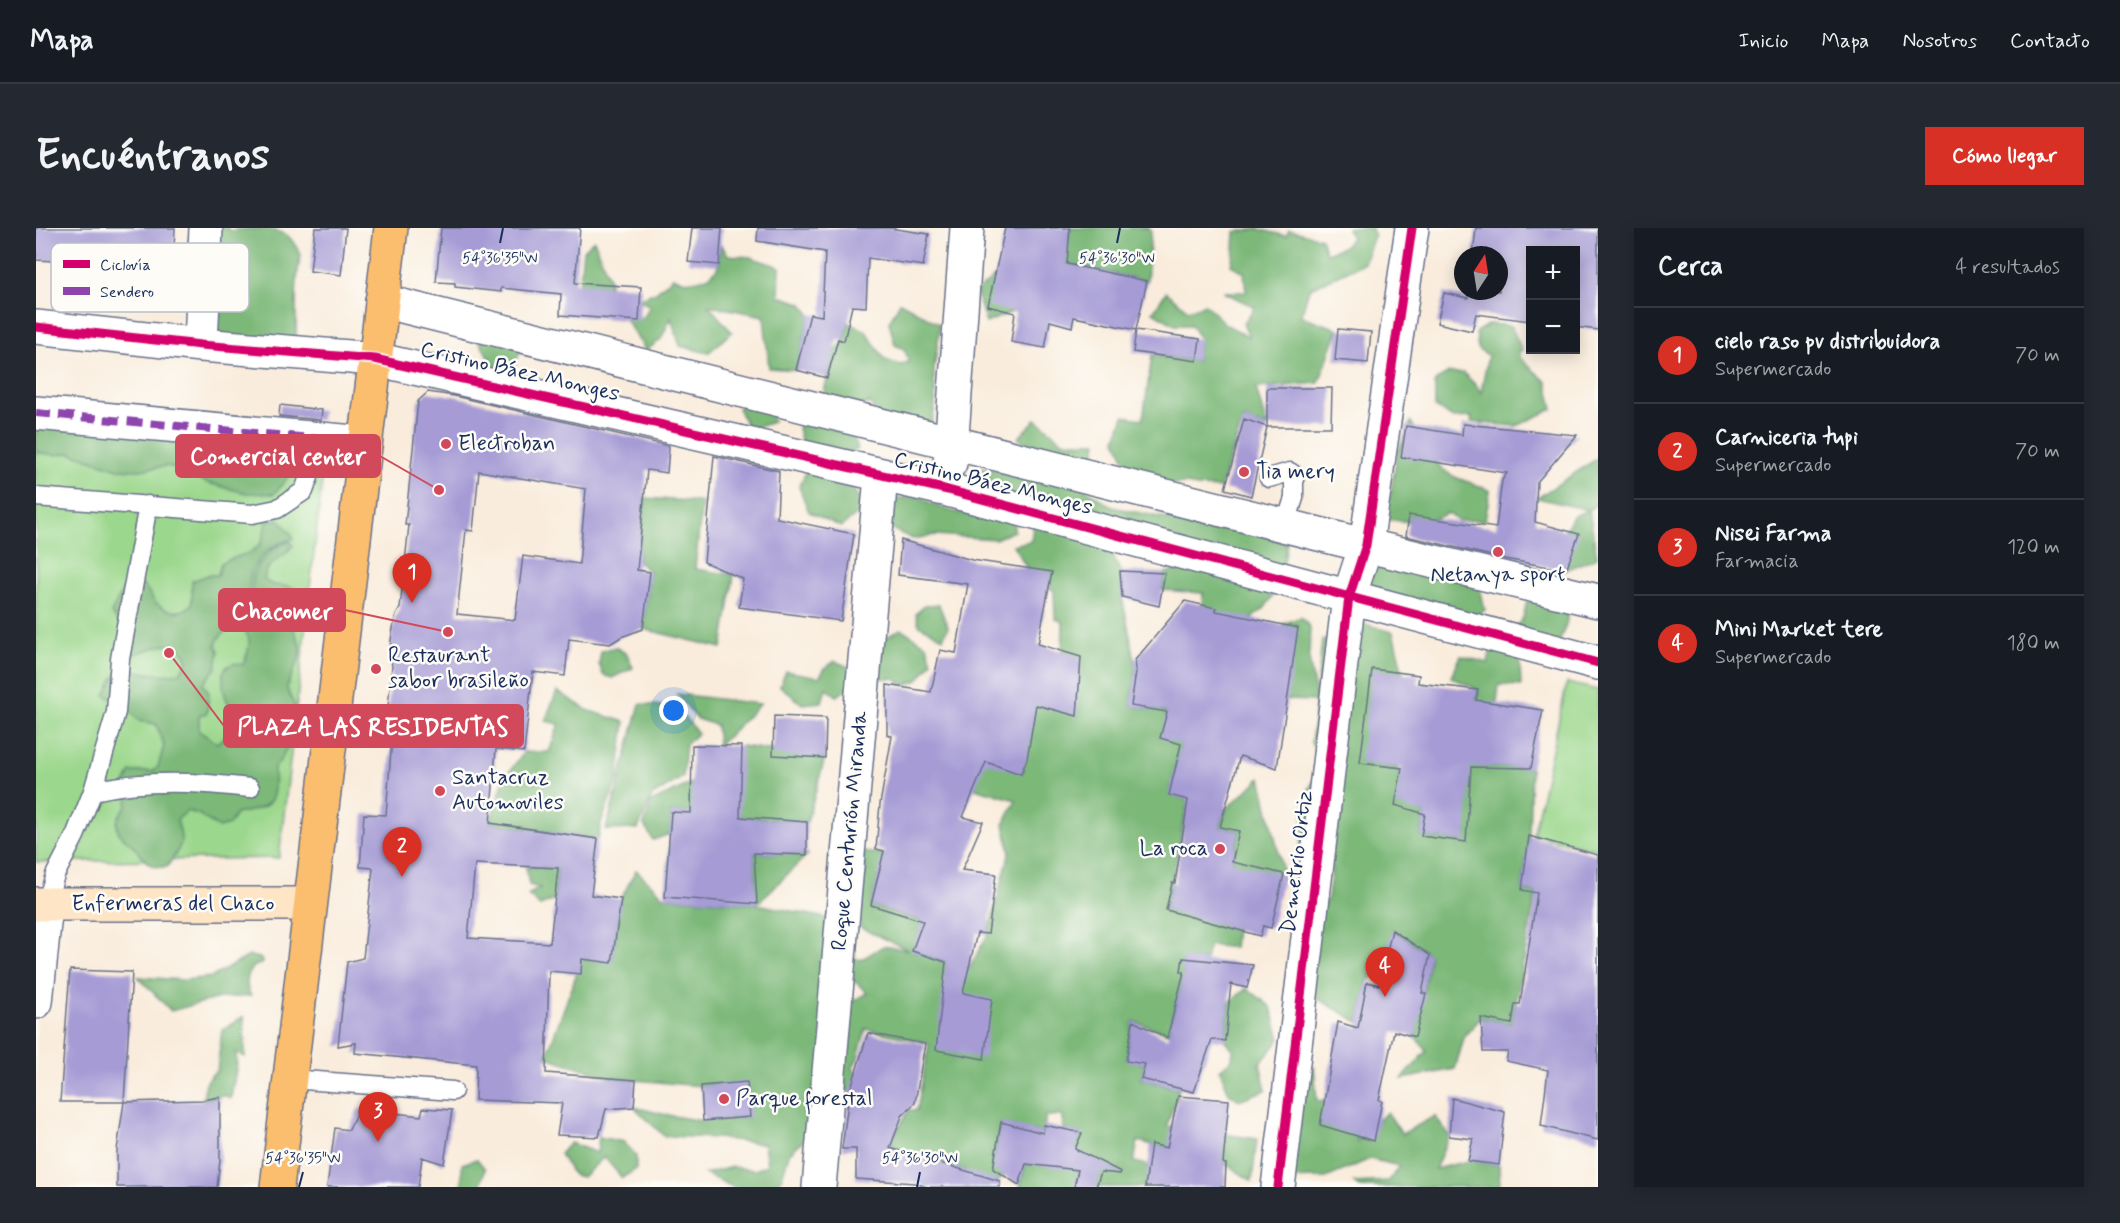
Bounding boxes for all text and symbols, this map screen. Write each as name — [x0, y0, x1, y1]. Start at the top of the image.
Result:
text: Mapa — [30, 23, 94, 60]
text: Inicio — [1739, 27, 1789, 55]
text: Mapa — [1822, 27, 1869, 55]
text: Nosotros — [1902, 27, 1977, 55]
text: Contacto — [2010, 27, 2090, 55]
button: Cómo llegar — [1925, 127, 2084, 185]
text: Encuéntranos — [36, 129, 269, 184]
legend — [51, 243, 249, 312]
north arrow — [1454, 246, 1508, 300]
map controls — [1526, 246, 1580, 354]
button: + — [1526, 246, 1580, 300]
text: 54°36'35"W — [462, 249, 538, 269]
text: 54°36'30"W — [1079, 249, 1155, 269]
text: Cerca — [1658, 250, 1723, 284]
text: 4 resultados — [1956, 254, 2060, 281]
text: Ciclovía — [100, 255, 151, 276]
text: Sendero — [100, 282, 154, 303]
button: − — [1526, 300, 1580, 354]
text: cielo raso pv distribuidora — [1715, 328, 1940, 356]
street label: Cristino Báez Monges — [417, 335, 623, 410]
text: 1 — [1673, 342, 1682, 369]
text: 70 m — [2015, 342, 2060, 369]
text: Supermercado — [1715, 356, 1831, 383]
text: Carniceria tupi — [1715, 424, 1858, 452]
place label: Electroban — [458, 430, 555, 458]
callout: Comercial center — [176, 435, 380, 477]
marker: Electroban — [439, 437, 453, 451]
text: 2 — [1673, 438, 1682, 465]
text: 70 m — [2015, 438, 2060, 465]
text: Comercial center — [190, 442, 367, 473]
street label: Cristino Báez Monges — [890, 446, 1095, 523]
text: Supermercado — [1715, 452, 1831, 479]
place label: Tia mery — [1256, 458, 1335, 486]
marker: Tia mery — [1237, 465, 1251, 479]
text: Nisei Farma — [1715, 520, 1831, 548]
text: 3 — [1673, 534, 1682, 561]
text: 120 m — [2007, 534, 2060, 561]
marker: Netanya sport — [1491, 545, 1505, 559]
text: Farmacia — [1715, 548, 1799, 575]
pin: 1 — [392, 554, 431, 603]
place label: Netanya sport — [1430, 561, 1566, 589]
callout: Chacomer — [219, 589, 345, 631]
text: Chacomer — [231, 597, 334, 628]
text: Mini Market tere — [1715, 616, 1883, 644]
text: 4 — [1672, 630, 1683, 657]
text: 180 m — [2007, 630, 2060, 657]
place label: Restaurant sabor brasileño — [388, 642, 529, 695]
text: Supermercado — [1715, 644, 1831, 671]
marker: Restaurant sabor brasileño — [369, 662, 383, 676]
your location — [659, 696, 688, 725]
callout: PLAZA LAS RESIDENTAS — [224, 705, 523, 747]
street label: Roque Centurión Miranda — [826, 709, 874, 952]
text: PLAZA LAS RESIDENTAS — [237, 713, 510, 744]
place label: Santacruz Automoviles — [452, 764, 564, 817]
marker: Santacruz Automoviles — [433, 784, 447, 798]
street label: Demetrio Ortiz — [1274, 789, 1320, 935]
pin: 2 — [382, 828, 422, 877]
place label: La roca — [1139, 835, 1208, 863]
marker: La roca — [1213, 842, 1227, 856]
street label: Enfermeras del Chaco — [72, 890, 274, 918]
pin: 4 — [1366, 948, 1404, 997]
place label: Parque forestal — [736, 1085, 873, 1115]
pin: 3 — [358, 1092, 398, 1142]
marker: Parque forestal — [717, 1092, 731, 1106]
text: 54°36'35"W — [265, 1149, 341, 1169]
text: 54°36'30"W — [882, 1149, 958, 1169]

